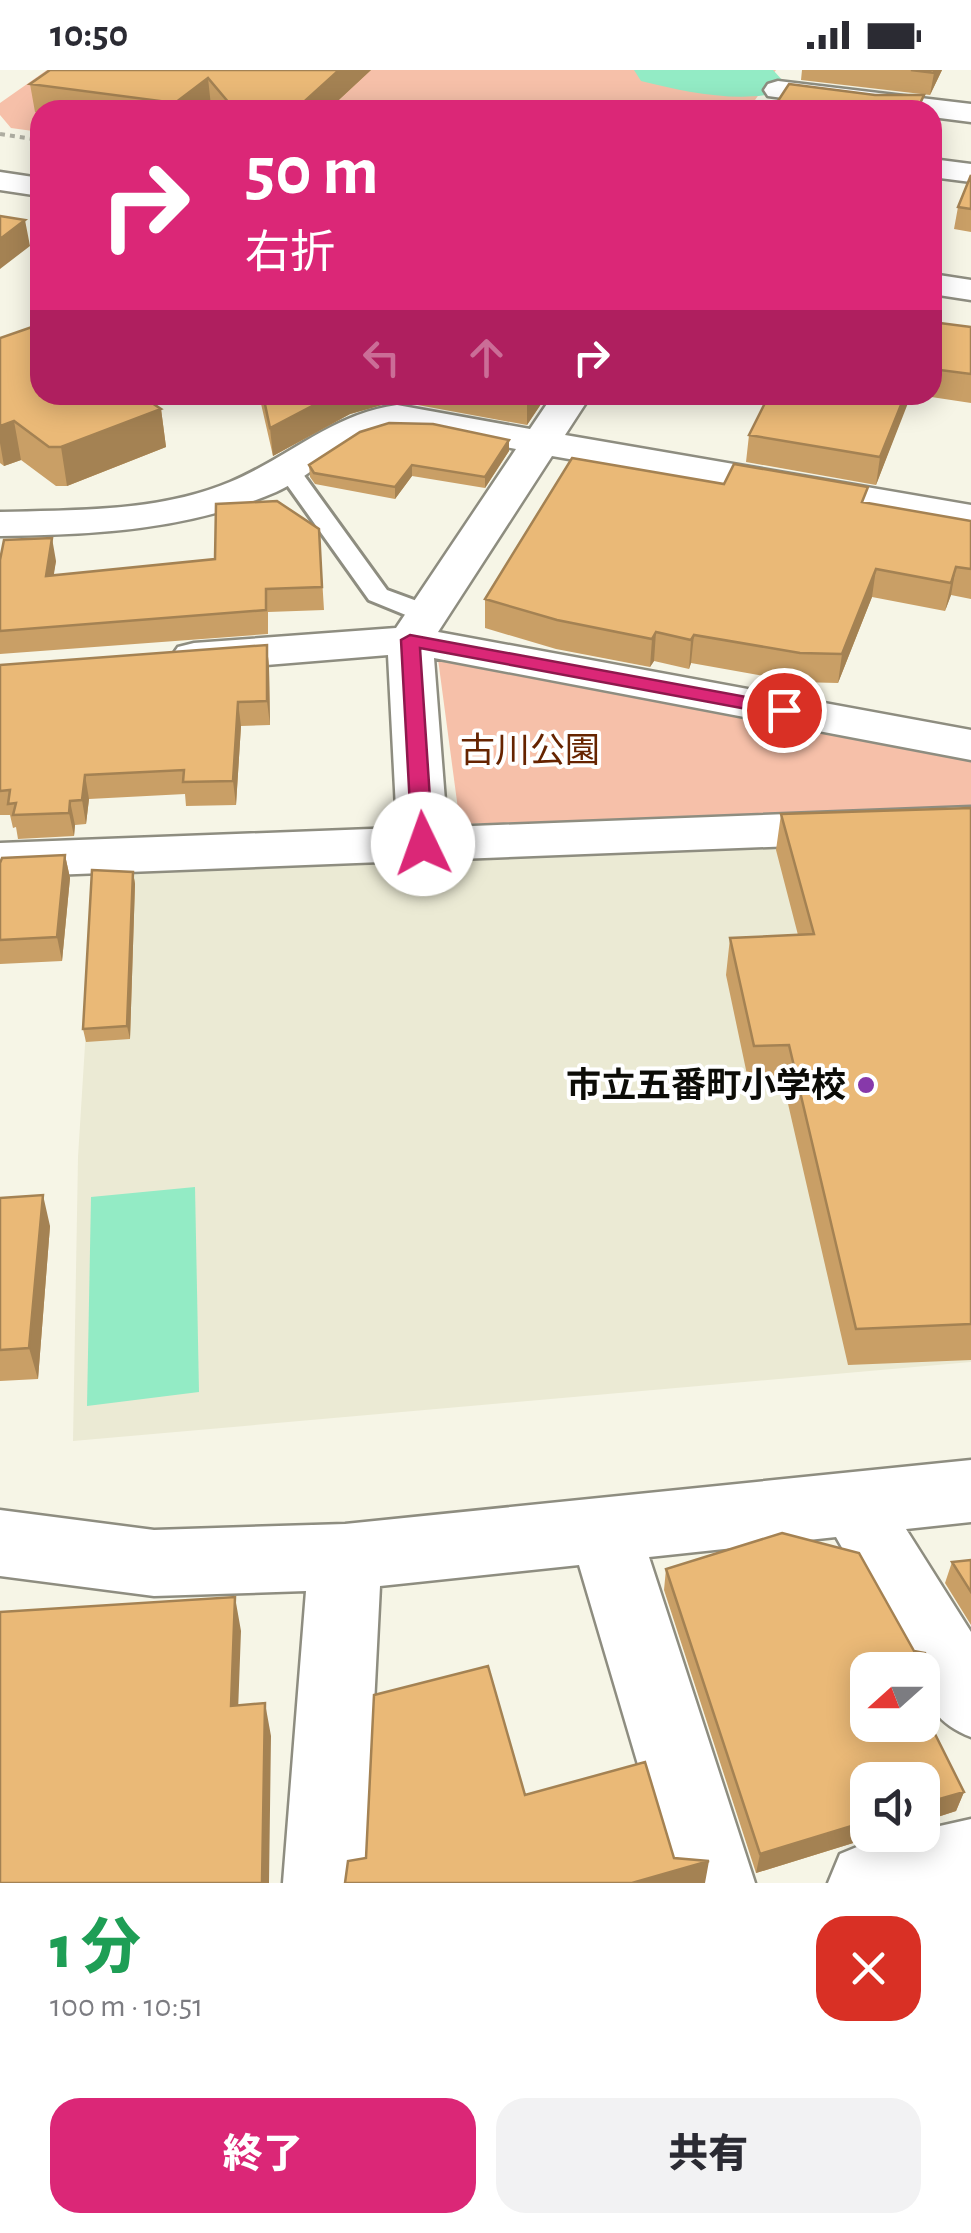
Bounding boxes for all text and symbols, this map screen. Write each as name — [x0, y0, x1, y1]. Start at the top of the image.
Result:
text: 10:50 — [50, 16, 128, 54]
text: 50 m — [245, 137, 379, 207]
icon: right — [80, 140, 210, 270]
text: 右折 — [245, 231, 335, 276]
icon: left — [354, 330, 409, 385]
icon: ahead — [459, 330, 514, 385]
icon: right — [564, 330, 619, 385]
pin — [742, 668, 827, 753]
icon: arrive — [757, 683, 812, 738]
park label: 古川公園 — [460, 732, 600, 769]
position arrow — [371, 792, 475, 896]
place label: 市立五番町小学校 — [566, 1066, 846, 1104]
marker: 市立五番町小学校 — [855, 1074, 877, 1096]
north arrow — [850, 1652, 940, 1742]
map controls — [850, 1652, 940, 1852]
button: sound — [850, 1762, 940, 1852]
button: close — [816, 1916, 921, 2021]
text: 1 分 — [50, 1919, 141, 1979]
text: 100 m · 10:51 — [50, 1990, 203, 2022]
button: 終了 — [50, 2098, 476, 2213]
button: 共有 — [496, 2098, 921, 2213]

